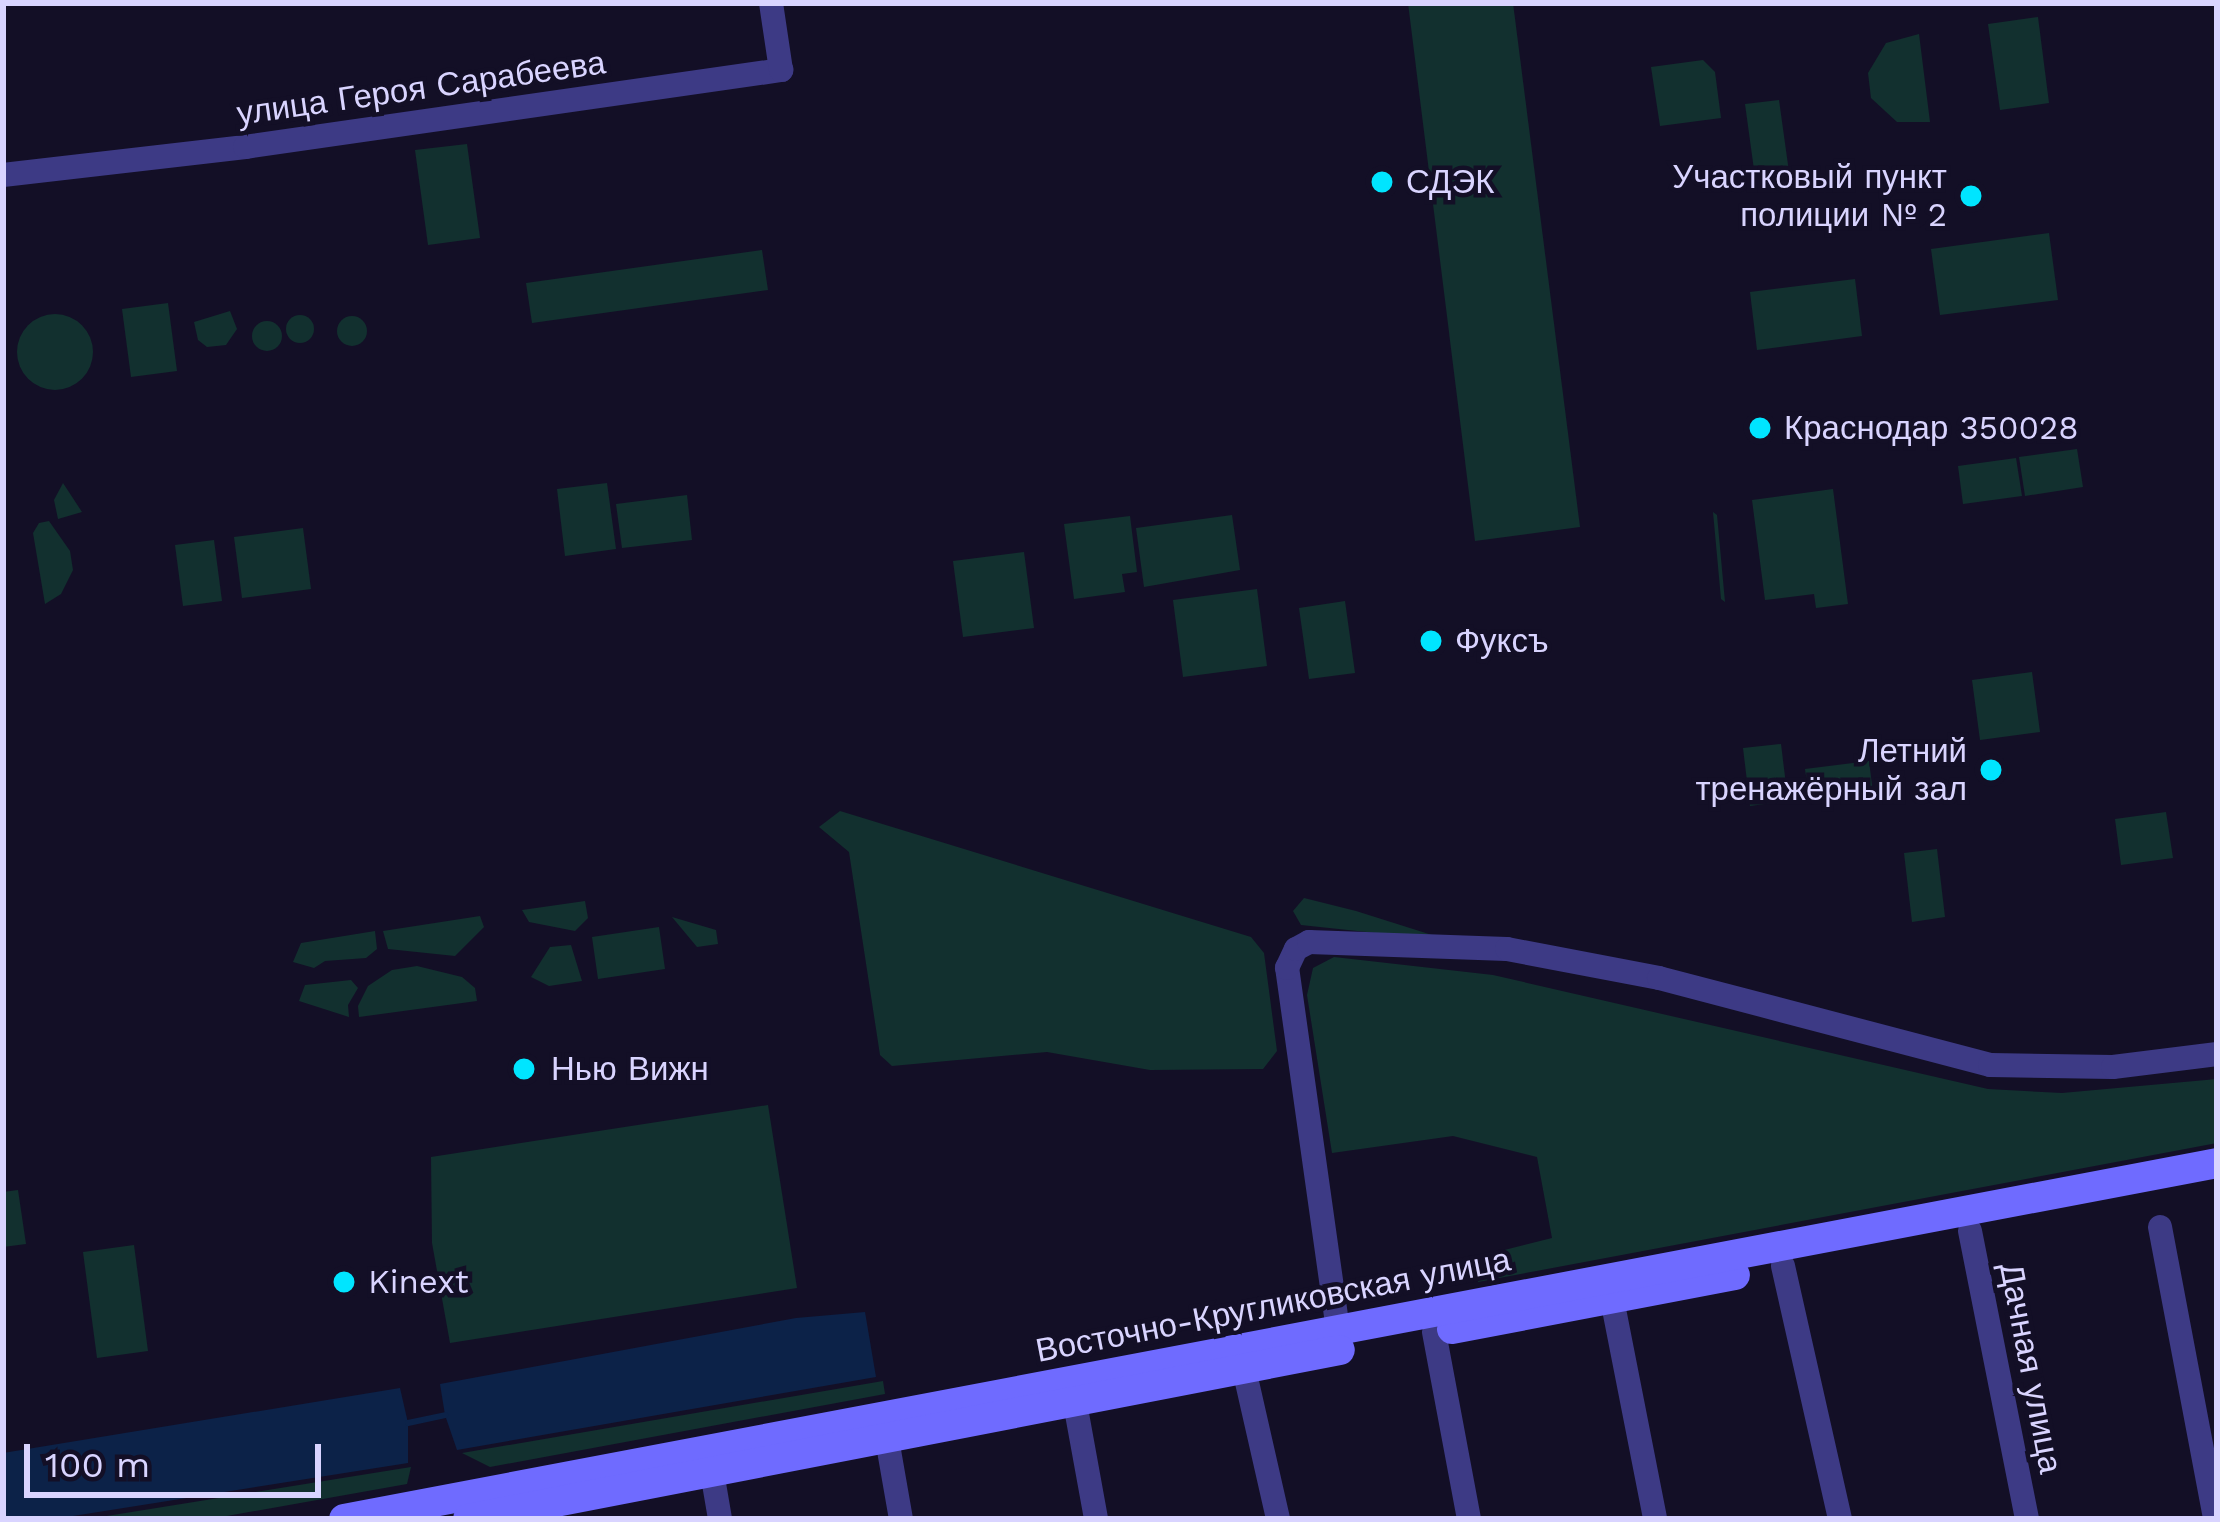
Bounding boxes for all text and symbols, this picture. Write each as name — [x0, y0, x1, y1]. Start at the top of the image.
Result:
street label: улица Героя Сарабеева — [234, 43, 608, 133]
place label: Участковый пункт полиции № 2 — [1672, 157, 1947, 235]
place label: СДЭК — [1406, 162, 1494, 202]
marker: СДЭК — [1369, 169, 1395, 195]
marker: Участковый пункт полиции № 2 — [1958, 183, 1984, 209]
place label: Краснодар 350028 — [1784, 408, 2079, 448]
marker: Краснодар 350028 — [1747, 415, 1773, 441]
place label: Фуксъ — [1455, 621, 1549, 661]
marker: Фуксъ — [1418, 628, 1444, 654]
place label: Летний тренажёрный зал — [1695, 731, 1967, 809]
marker: Летний тренажёрный зал — [1978, 757, 2004, 783]
place label: Нью Вижн — [551, 1049, 709, 1089]
marker: Нью Вижн — [508, 1053, 540, 1085]
street label: Восточно-Кругликовская улица — [1032, 1240, 1514, 1370]
street label: Дачная улица — [1991, 1259, 2071, 1477]
place label: Kinext — [368, 1262, 469, 1302]
marker: Kinext — [331, 1269, 357, 1295]
scale bar — [30, 1420, 327, 1494]
text: 100 m — [45, 1444, 150, 1486]

